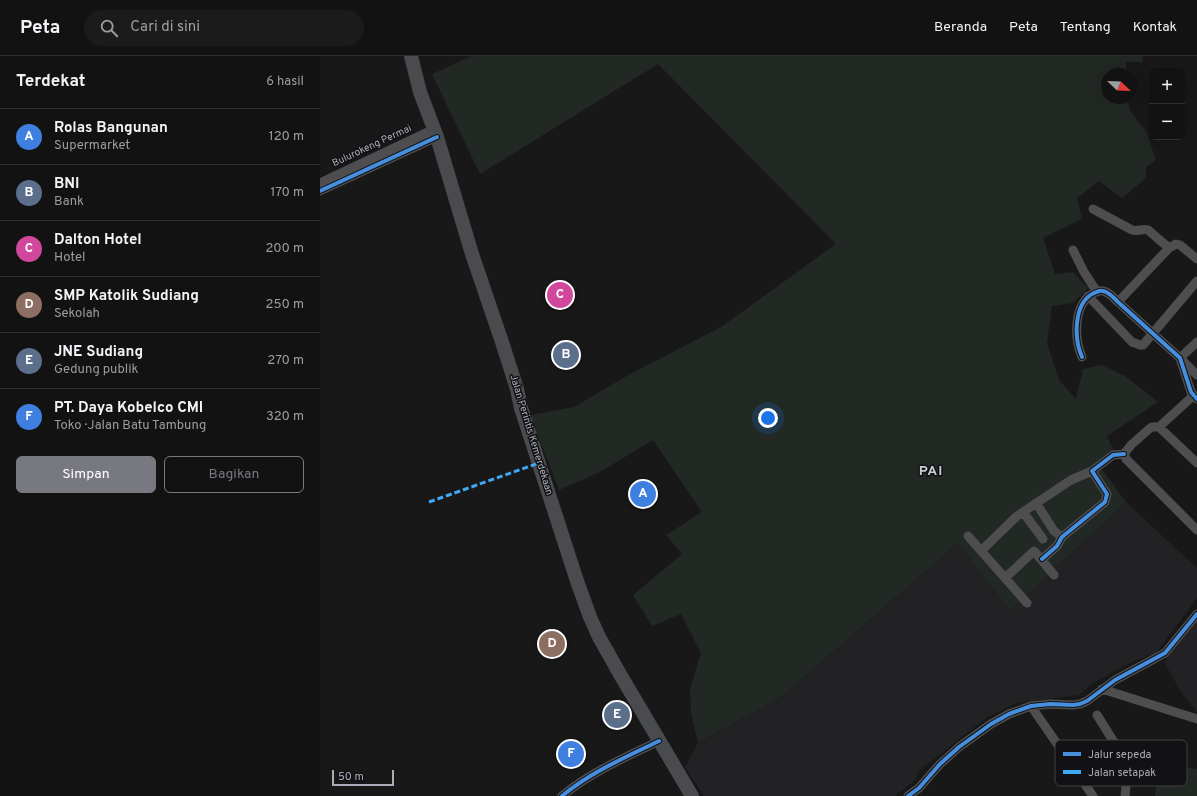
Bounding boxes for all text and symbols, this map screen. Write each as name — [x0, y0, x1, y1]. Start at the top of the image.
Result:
search box — [84, 10, 364, 46]
text: Peta — [20, 16, 60, 40]
icon: search — [98, 17, 120, 39]
text: Cari di sini — [130, 18, 200, 37]
text: Beranda — [934, 19, 987, 36]
text: Peta — [1009, 19, 1038, 36]
text: Tentang — [1060, 19, 1111, 36]
text: Kontak — [1133, 19, 1177, 36]
north arrow — [1101, 68, 1137, 104]
map controls — [1149, 68, 1185, 140]
button: + — [1149, 68, 1185, 104]
text: Terdekat — [16, 71, 85, 93]
text: 6 hasil — [266, 74, 304, 90]
button: − — [1149, 104, 1185, 140]
text: Rolas Bangunan — [54, 119, 168, 138]
street label: Bulurokeng Permai — [330, 122, 414, 170]
text: A — [24, 129, 34, 145]
text: 120 m — [269, 129, 304, 145]
text: Supermarket — [54, 138, 130, 154]
text: BNI — [54, 175, 79, 194]
text: B — [25, 185, 33, 201]
text: 170 m — [270, 185, 304, 201]
text: Bank — [54, 194, 84, 210]
text: Dalton Hotel — [54, 231, 142, 250]
text: C — [25, 241, 33, 257]
text: 200 m — [265, 241, 304, 257]
text: Hotel — [54, 250, 85, 266]
pin: C — [547, 280, 573, 310]
text: SMP Katolik Sudiang — [54, 287, 199, 306]
text: D — [24, 297, 34, 313]
text: 250 m — [266, 297, 304, 313]
text: Sekolah — [54, 306, 100, 322]
pin: B — [553, 340, 579, 370]
text: JNE Sudiang — [54, 343, 143, 362]
text: E — [25, 353, 33, 369]
text: 270 m — [267, 353, 304, 369]
text: Gedung publik — [54, 362, 138, 378]
street label: Jalan Perintis Kemerdekaan — [506, 373, 556, 497]
text: PT. Daya Kobelco CMI — [54, 399, 203, 418]
your location — [758, 408, 778, 428]
text: F — [25, 409, 33, 425]
text: 320 m — [266, 409, 304, 425]
text: Toko · Jalan Batu Tambung — [54, 418, 206, 434]
button: Simpan — [16, 456, 156, 493]
button: Bagikan — [164, 456, 304, 493]
district label: PAI — [919, 463, 943, 480]
pin: A — [630, 479, 656, 509]
pin: D — [539, 629, 565, 659]
pin: E — [604, 700, 630, 730]
pin: F — [558, 739, 584, 769]
legend — [1055, 740, 1187, 786]
text: Jalur sepeda — [1088, 748, 1152, 762]
text: Jalan setapak — [1088, 766, 1156, 780]
scale bar — [332, 768, 394, 787]
text: 50 m — [338, 770, 364, 784]

